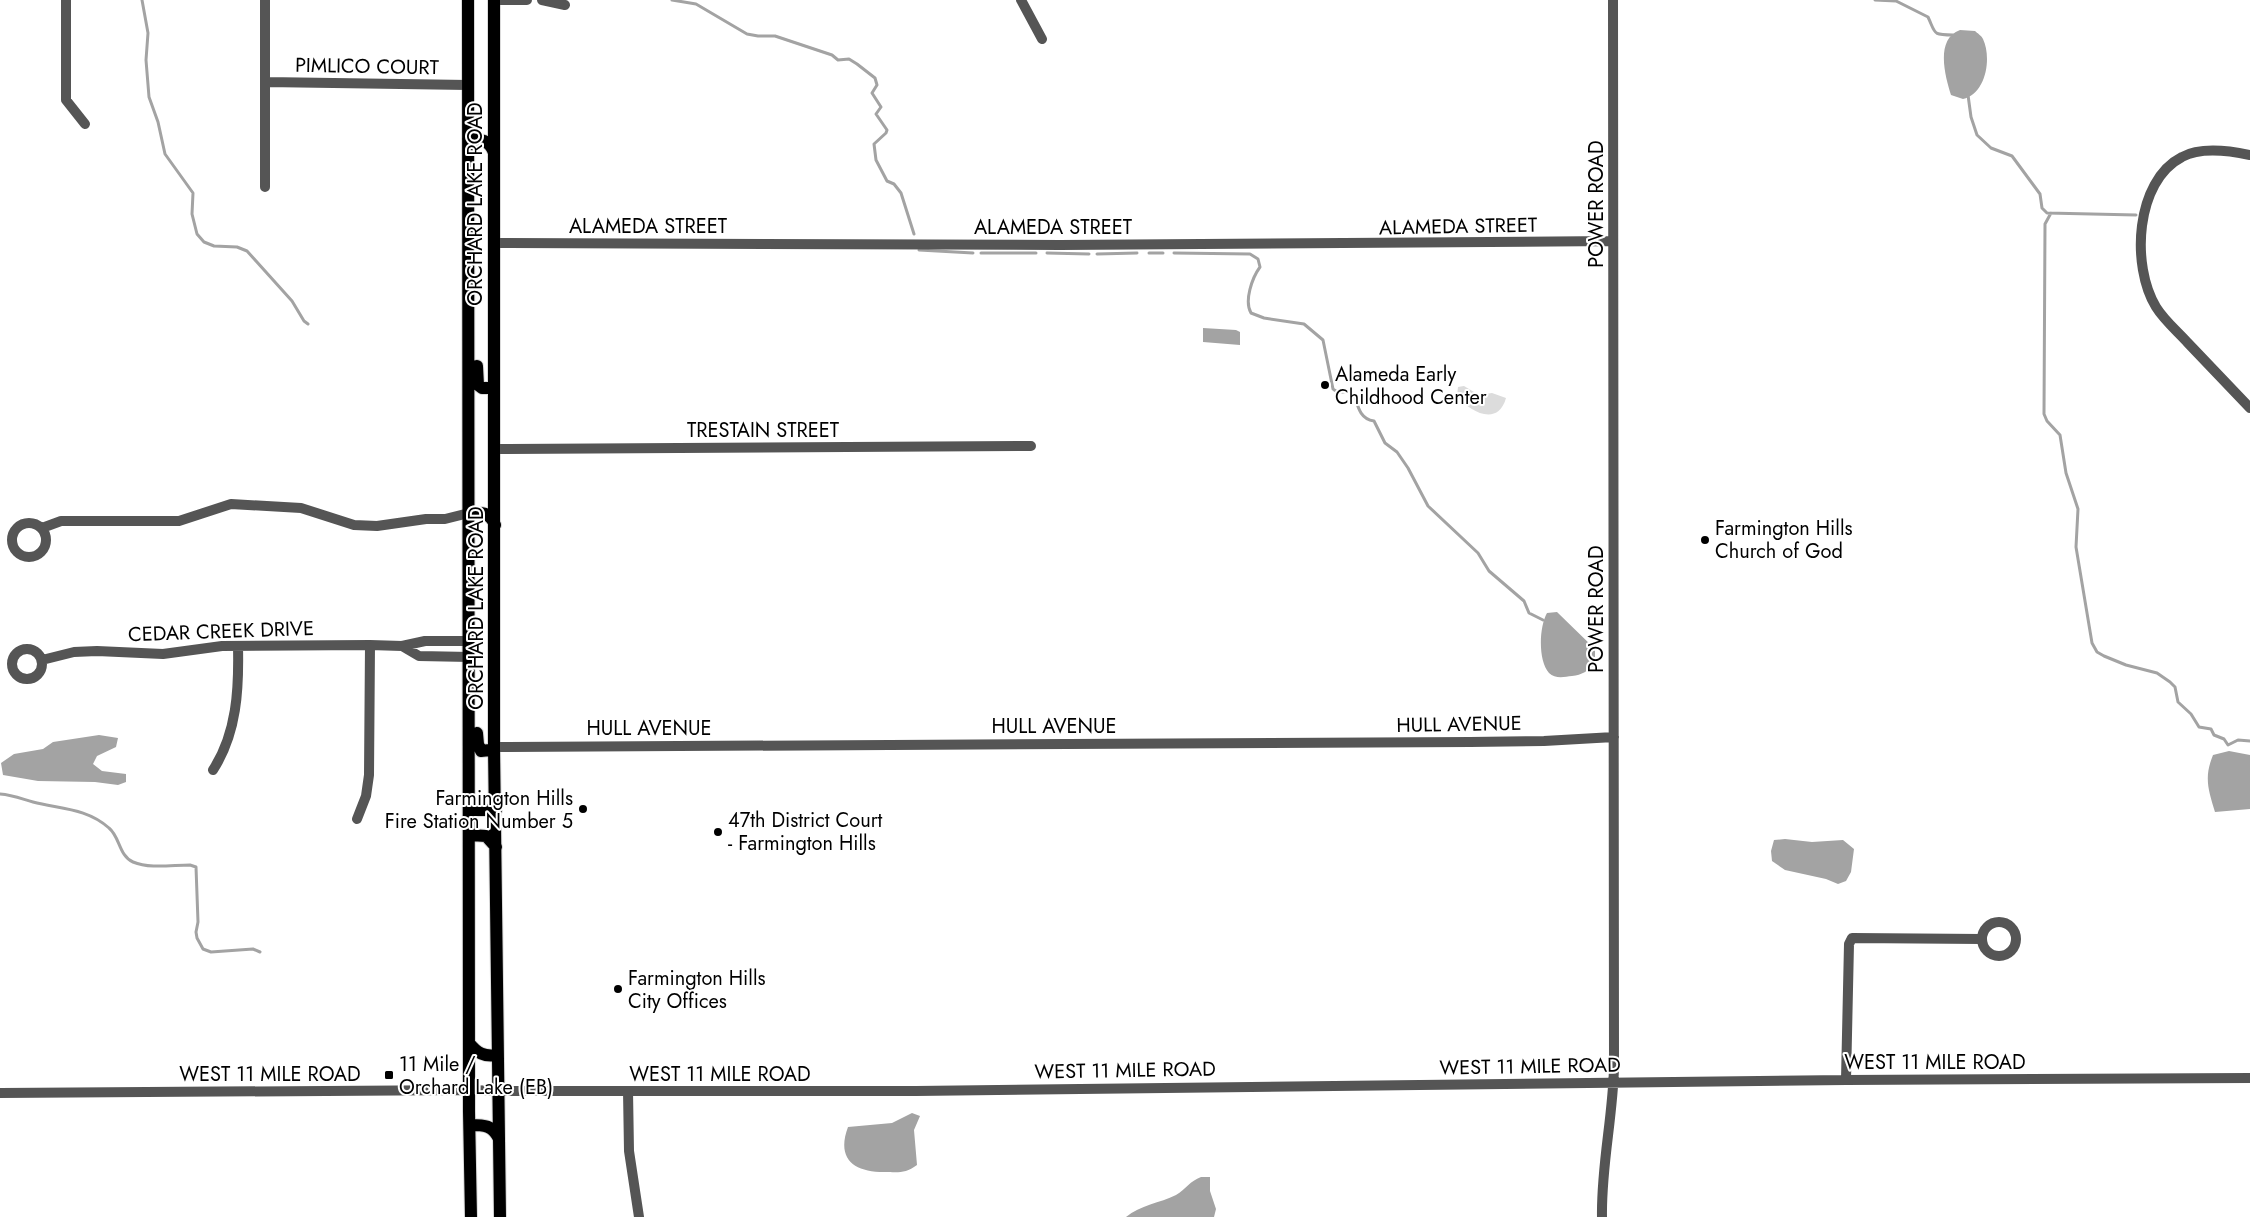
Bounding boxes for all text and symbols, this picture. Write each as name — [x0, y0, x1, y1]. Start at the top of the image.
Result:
street label: PIMLICO COURT — [295, 51, 440, 82]
street label: ORCHARD LAKE ROAD — [461, 102, 490, 306]
street label: POWER ROAD — [1582, 140, 1611, 268]
street label: ALAMEDA STREET — [1379, 211, 1538, 242]
street label: ALAMEDA STREET — [569, 212, 728, 241]
street label: ALAMEDA STREET — [974, 213, 1133, 242]
place label: Alameda Early Childhood Center — [1335, 360, 1487, 412]
marker: Alameda Early Childhood Center — [1319, 379, 1331, 391]
street label: TRESTAIN STREET — [687, 416, 840, 445]
street label: ORCHARD LAKE ROAD — [462, 506, 491, 710]
place label: Farmington Hills Church of God — [1715, 514, 1853, 566]
marker: Farmington Hills Church of God — [1699, 534, 1711, 546]
street label: POWER ROAD — [1582, 545, 1611, 673]
street label: CEDAR CREEK DRIVE — [127, 614, 315, 649]
street label: HULL AVENUE — [1396, 709, 1522, 740]
street label: HULL AVENUE — [991, 712, 1117, 741]
street label: HULL AVENUE — [586, 714, 712, 743]
place label: Farmington Hills Fire Station Number 5 — [385, 784, 573, 836]
marker: Farmington Hills Fire Station Number 5 — [577, 803, 589, 815]
place label: 47th District Court - Farmington Hills — [728, 806, 883, 858]
marker: 47th District Court - Farmington Hills — [712, 826, 724, 838]
place label: Farmington Hills City Offices — [628, 964, 766, 1016]
marker: Farmington Hills City Offices — [612, 983, 624, 995]
street label: WEST 11 MILE ROAD — [1844, 1048, 2026, 1077]
place label: 11 Mile / Orchard Lake (EB) — [399, 1050, 553, 1102]
street label: WEST 11 MILE ROAD — [1439, 1050, 1621, 1083]
street label: WEST 11 MILE ROAD — [1034, 1054, 1216, 1087]
street label: WEST 11 MILE ROAD — [179, 1060, 361, 1089]
street label: WEST 11 MILE ROAD — [629, 1060, 811, 1089]
marker: 11 Mile / Orchard Lake (EB) — [383, 1069, 395, 1081]

